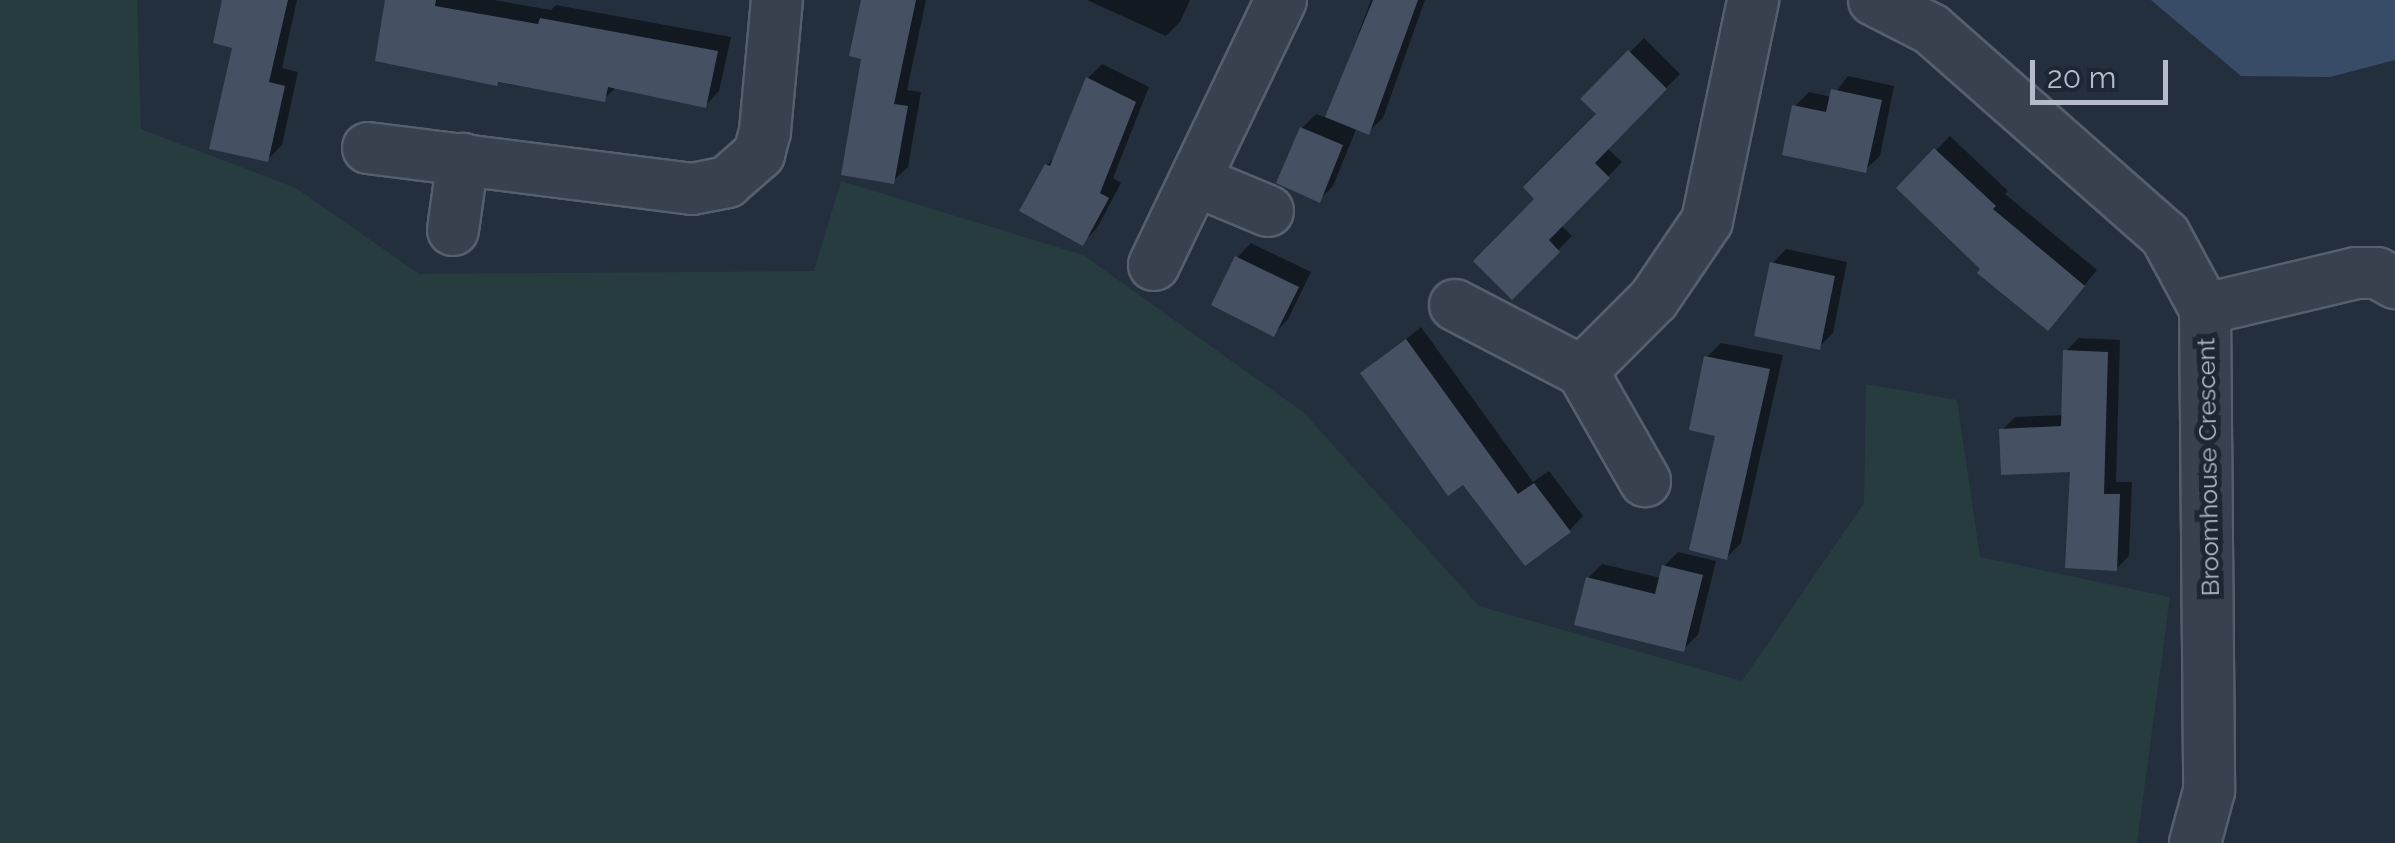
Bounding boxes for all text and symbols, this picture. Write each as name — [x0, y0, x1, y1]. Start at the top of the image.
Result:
scale bar — [2035, 40, 2172, 102]
text: 20 m — [2047, 60, 2116, 95]
street label: Broomhouse Crescent — [2191, 337, 2225, 597]

